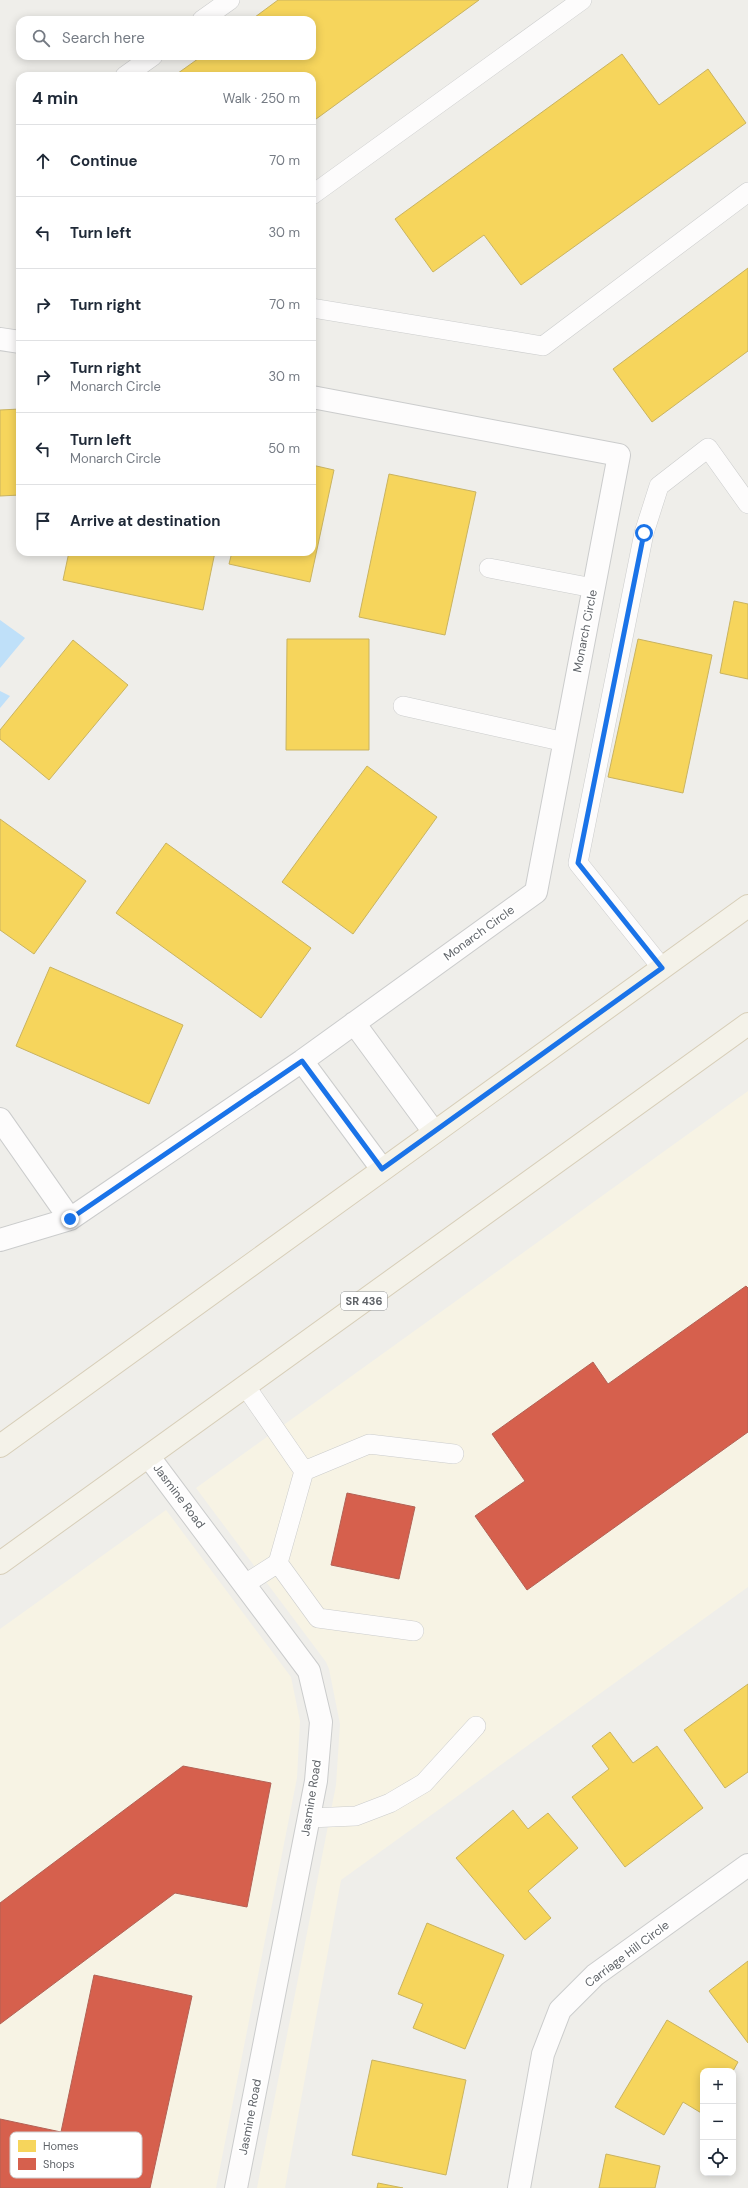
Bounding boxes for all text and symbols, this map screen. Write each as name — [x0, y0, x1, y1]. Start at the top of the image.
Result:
search box — [16, 16, 316, 60]
icon: search — [30, 27, 52, 49]
text: Search here — [62, 28, 145, 48]
text: 4 min — [32, 87, 78, 109]
text: Walk · 250 m — [223, 90, 300, 107]
icon: ahead — [32, 150, 54, 172]
text: Continue — [70, 151, 138, 171]
text: 70 m — [269, 152, 300, 169]
icon: left — [32, 222, 54, 244]
text: Turn left — [70, 223, 131, 243]
text: 30 m — [268, 224, 300, 241]
icon: right — [32, 294, 54, 316]
text: Turn right — [70, 295, 141, 315]
text: 70 m — [269, 296, 300, 313]
text: Turn right — [70, 358, 141, 378]
icon: right — [32, 366, 54, 388]
text: 30 m — [268, 368, 300, 385]
text: Monarch Circle — [70, 378, 161, 395]
text: Turn left — [70, 430, 131, 450]
icon: left — [32, 438, 54, 460]
text: 50 m — [268, 440, 300, 457]
text: Monarch Circle — [70, 450, 161, 467]
icon: arrive — [32, 510, 54, 532]
text: Arrive at destination — [70, 511, 221, 531]
route start — [635, 524, 653, 542]
street label: Monarch Circle — [569, 588, 601, 674]
street label: Monarch Circle — [440, 902, 518, 964]
route end — [61, 1210, 79, 1228]
road number: SR 436 — [341, 1292, 387, 1310]
street label: Jasmine Road — [149, 1460, 209, 1532]
street label: Jasmine Road — [297, 1759, 325, 1837]
street label: Carriage Hill Circle — [582, 1917, 672, 1991]
map controls — [700, 2068, 736, 2176]
button: + — [700, 2068, 736, 2104]
street label: Jasmine Road — [235, 2078, 265, 2156]
button: − — [700, 2104, 736, 2140]
legend — [10, 2132, 142, 2178]
text: Homes — [43, 2139, 79, 2153]
button: locate — [700, 2140, 736, 2176]
text: Shops — [43, 2157, 75, 2171]

